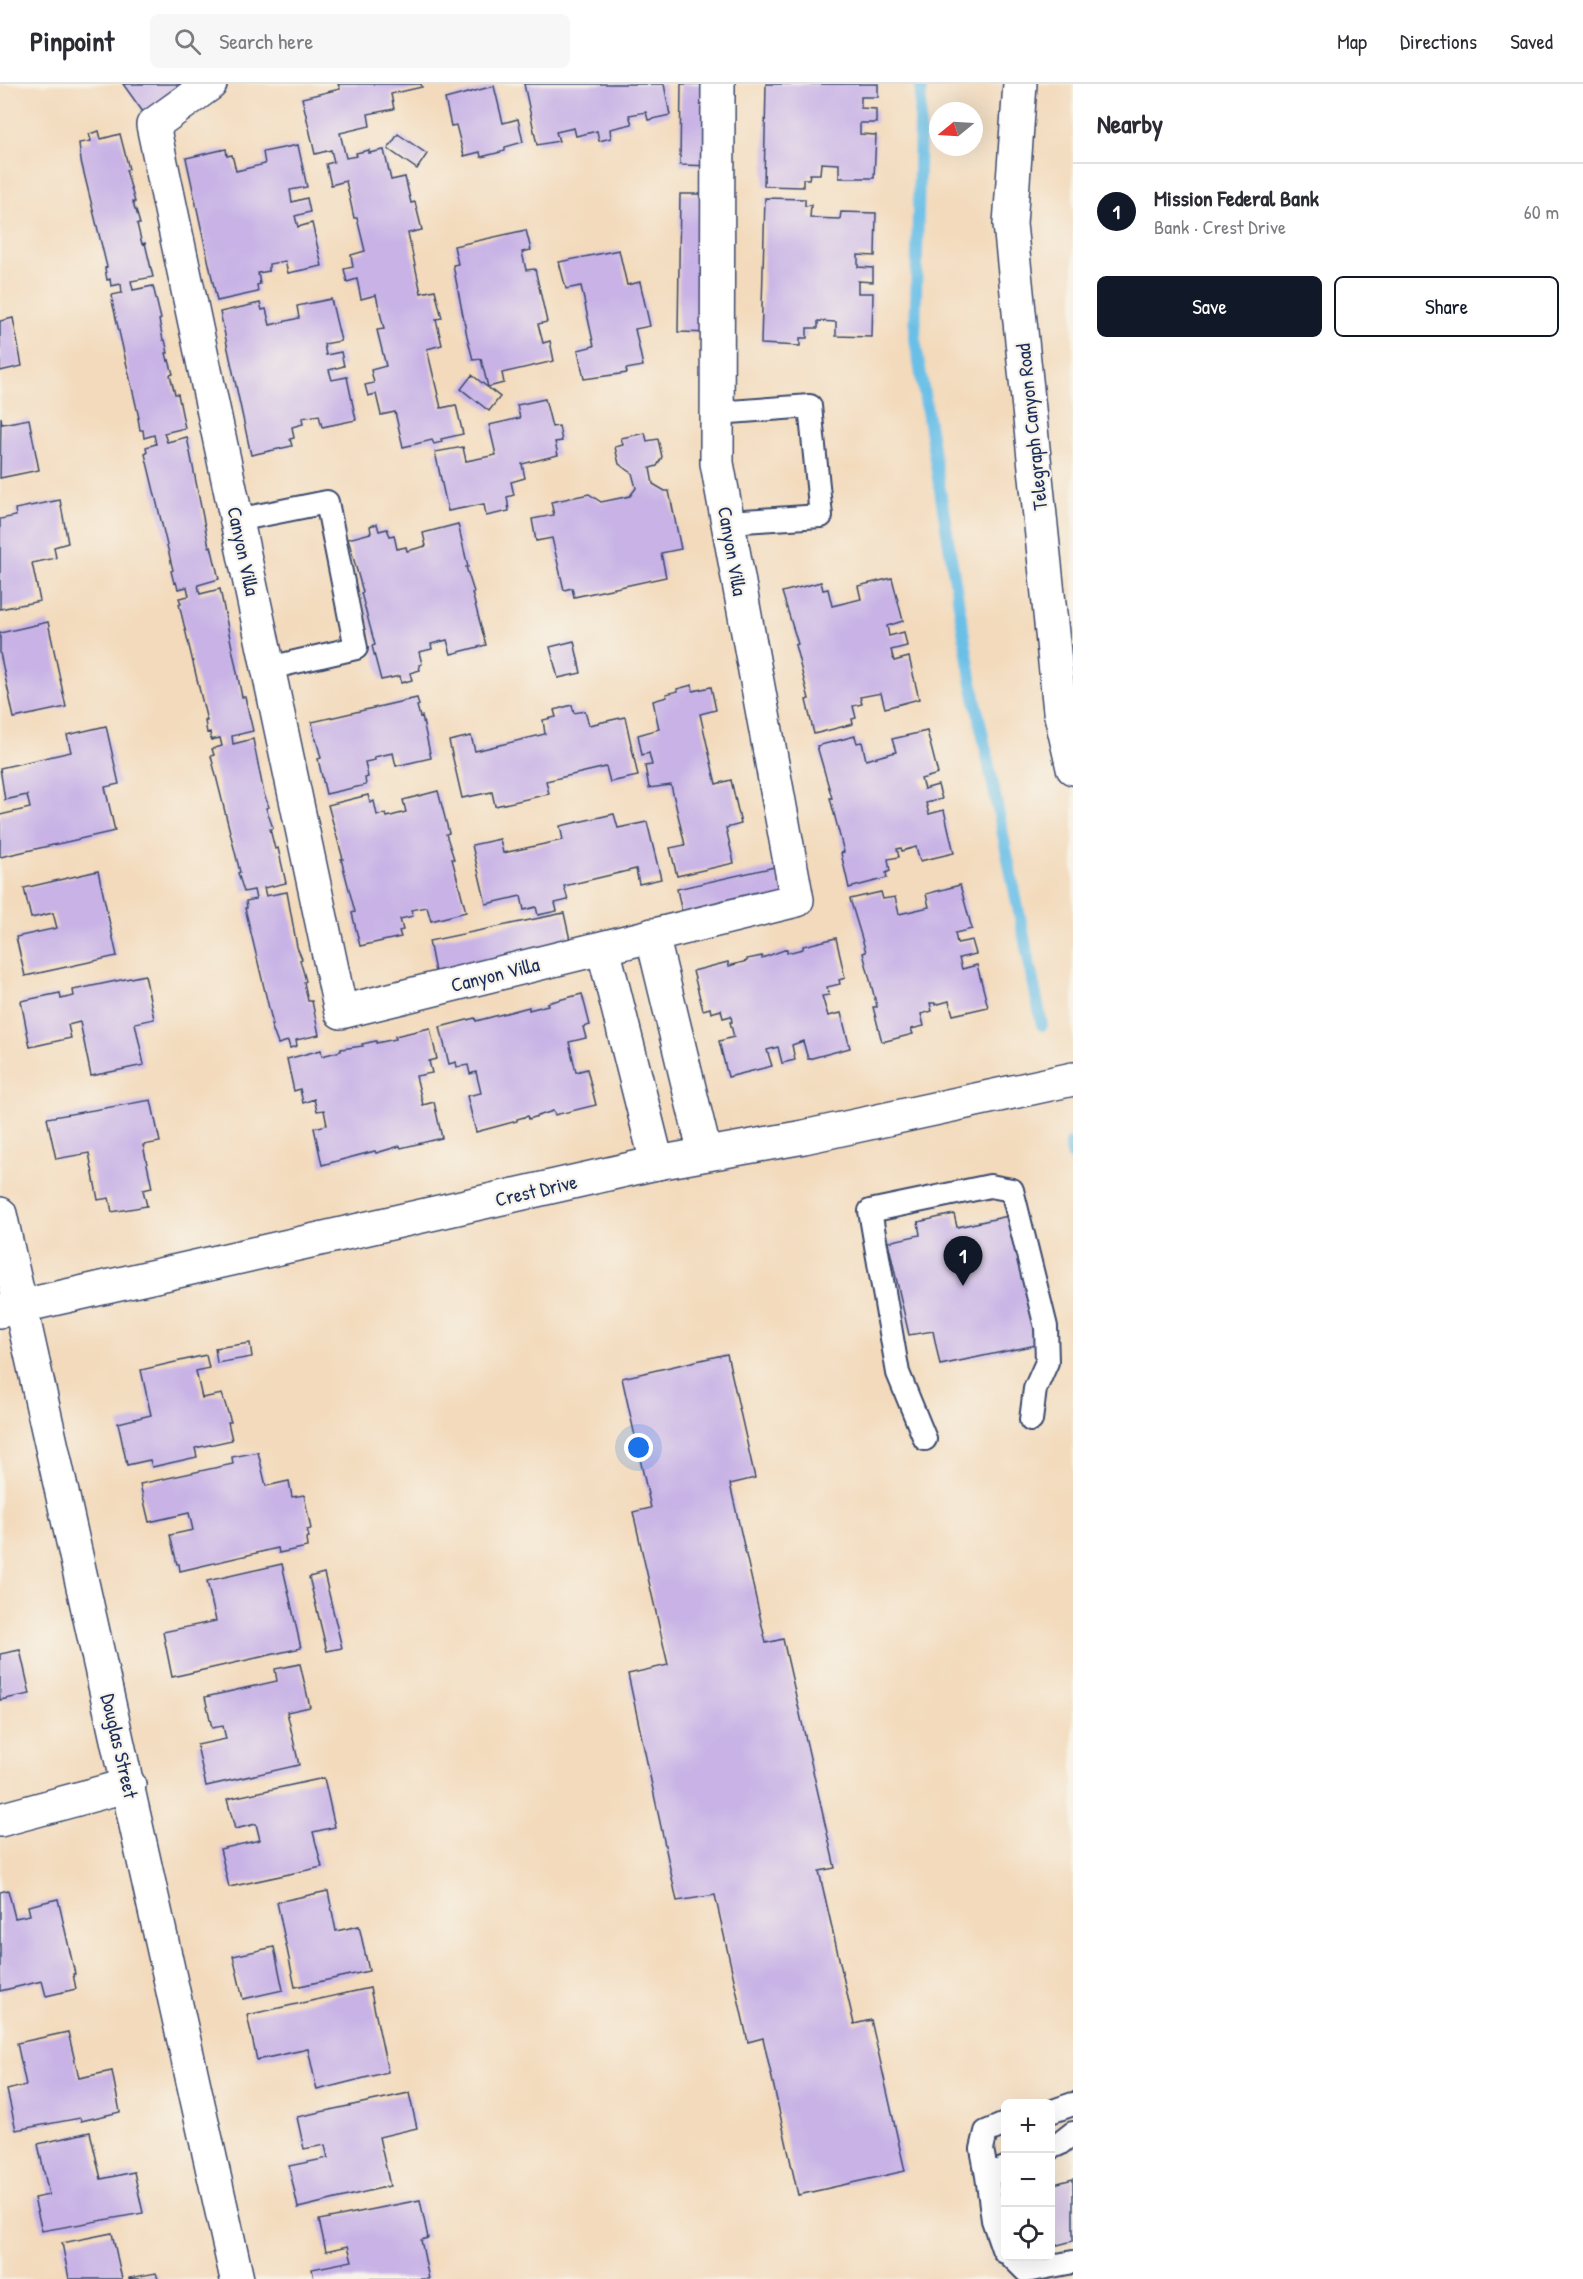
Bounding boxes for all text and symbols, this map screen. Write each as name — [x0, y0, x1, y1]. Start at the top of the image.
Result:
search box — [150, 14, 570, 68]
text: Pinpoint — [30, 22, 114, 60]
icon: search — [171, 25, 204, 58]
text: Search here — [219, 26, 313, 56]
text: Map — [1337, 27, 1367, 56]
text: Directions — [1400, 27, 1477, 56]
text: Saved — [1510, 27, 1553, 56]
north arrow — [929, 102, 983, 156]
text: Nearby — [1097, 106, 1163, 141]
text: Mission Federal Bank — [1154, 183, 1319, 213]
text: 1 — [1113, 198, 1120, 225]
text: 60 m — [1524, 198, 1559, 225]
text: Bank · Crest Drive — [1154, 213, 1286, 240]
button: Save — [1097, 276, 1322, 337]
button: Share — [1334, 276, 1559, 337]
street label: Telegraph Canyon Road — [1009, 342, 1053, 512]
street label: Canyon Villa — [221, 504, 267, 598]
street label: Canyon Villa — [712, 504, 754, 598]
street label: Canyon Villa — [448, 950, 542, 998]
street label: Crest Drive — [492, 1167, 580, 1213]
pin: 1 — [944, 1236, 982, 1286]
your location — [624, 1433, 653, 1462]
street label: Douglas Street — [95, 1691, 145, 1802]
map controls — [1001, 2099, 1055, 2261]
button: + — [1001, 2099, 1055, 2153]
button: − — [1001, 2153, 1055, 2207]
button: locate — [1001, 2207, 1055, 2261]

